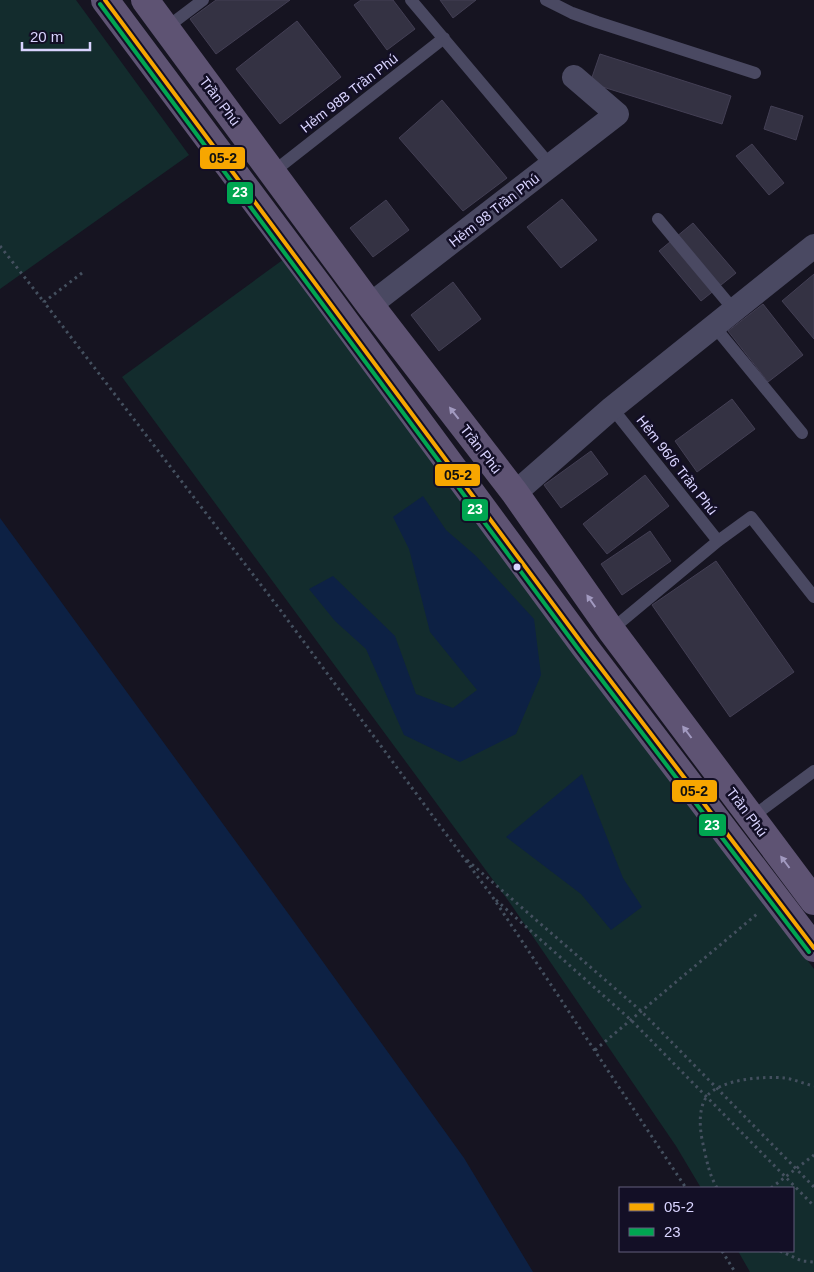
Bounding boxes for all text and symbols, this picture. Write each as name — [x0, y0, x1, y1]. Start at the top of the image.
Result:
scale bar — [22, 20, 90, 52]
text: 20 m — [30, 28, 63, 45]
street label: Hẻm 98B Trần Phú — [297, 50, 401, 136]
street label: Trần Phú — [196, 73, 244, 129]
line badge: 05-2 — [199, 146, 246, 170]
text: 05-2 — [209, 150, 237, 166]
street label: Hẻm 98 Trần Phú — [446, 170, 542, 250]
line badge: 23 — [226, 181, 254, 205]
text: 23 — [232, 184, 248, 200]
one-way arrow — [448, 407, 459, 420]
street label: Hẻm 96/6 Trần Phú — [633, 412, 721, 518]
street label: Trần Phú — [457, 422, 505, 476]
line badge: 05-2 — [434, 463, 481, 487]
text: 05-2 — [444, 467, 472, 483]
line badge: 23 — [461, 498, 489, 522]
text: 23 — [467, 501, 483, 517]
unlabelled marker — [512, 562, 522, 572]
one-way arrow — [586, 594, 596, 608]
one-way arrow — [682, 726, 693, 739]
line badge: 05-2 — [671, 779, 718, 803]
text: 05-2 — [680, 783, 708, 799]
street label: Trần Phú — [723, 784, 771, 840]
line badge: 23 — [698, 813, 727, 837]
text: 23 — [704, 817, 720, 833]
one-way arrow — [780, 855, 790, 869]
legend — [619, 1187, 794, 1252]
text: 05-2 — [664, 1198, 694, 1215]
text: 23 — [664, 1223, 681, 1240]

